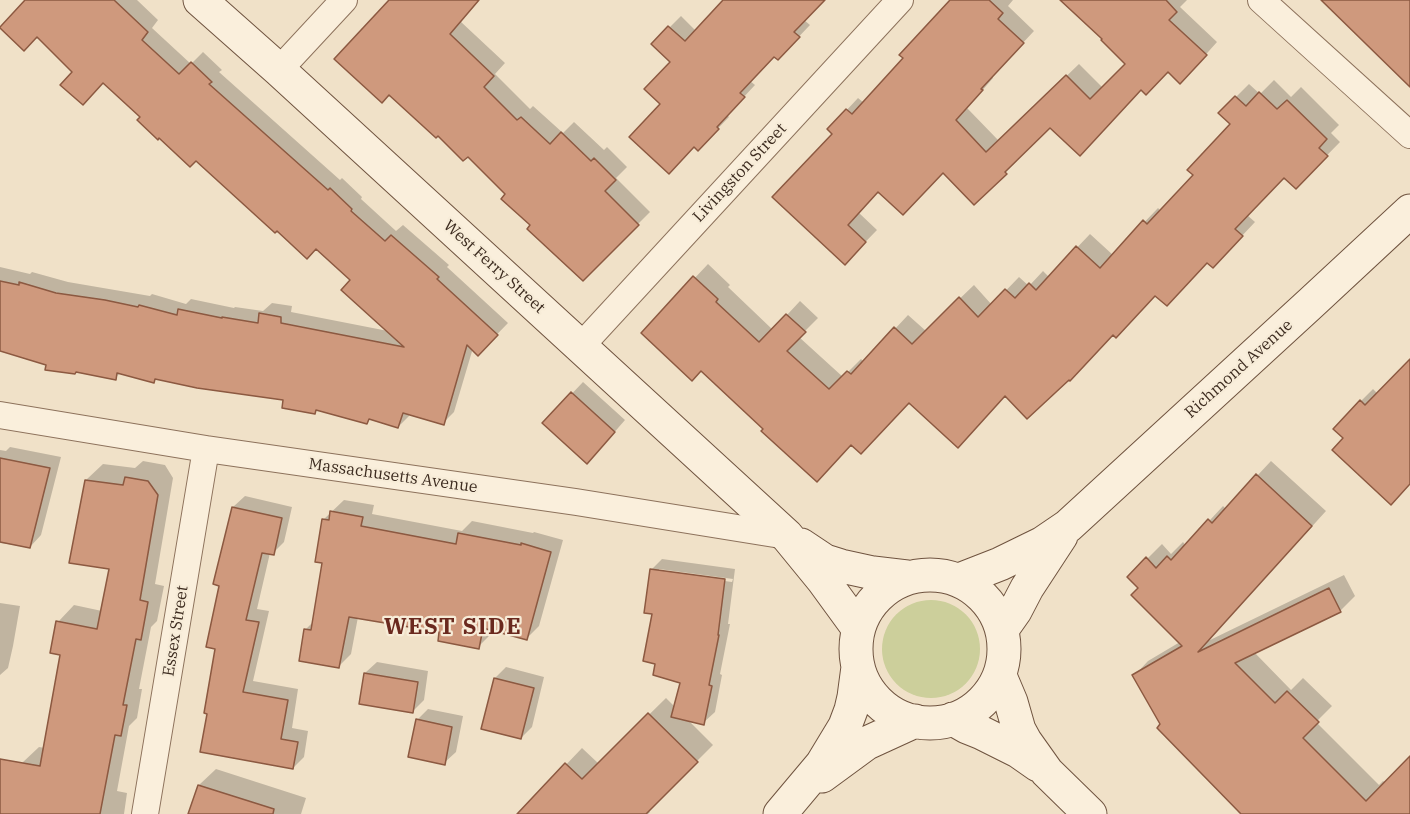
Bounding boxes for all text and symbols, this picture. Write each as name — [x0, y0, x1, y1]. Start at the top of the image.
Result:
street label: Livingston Street — [689, 120, 791, 226]
street label: West Ferry Street — [439, 216, 549, 318]
street label: Richmond Avenue — [1181, 316, 1297, 422]
street label: Massachusetts Avenue — [307, 455, 479, 497]
street label: Essex Street — [159, 584, 193, 678]
district label: WEST SIDE — [384, 615, 522, 641]

